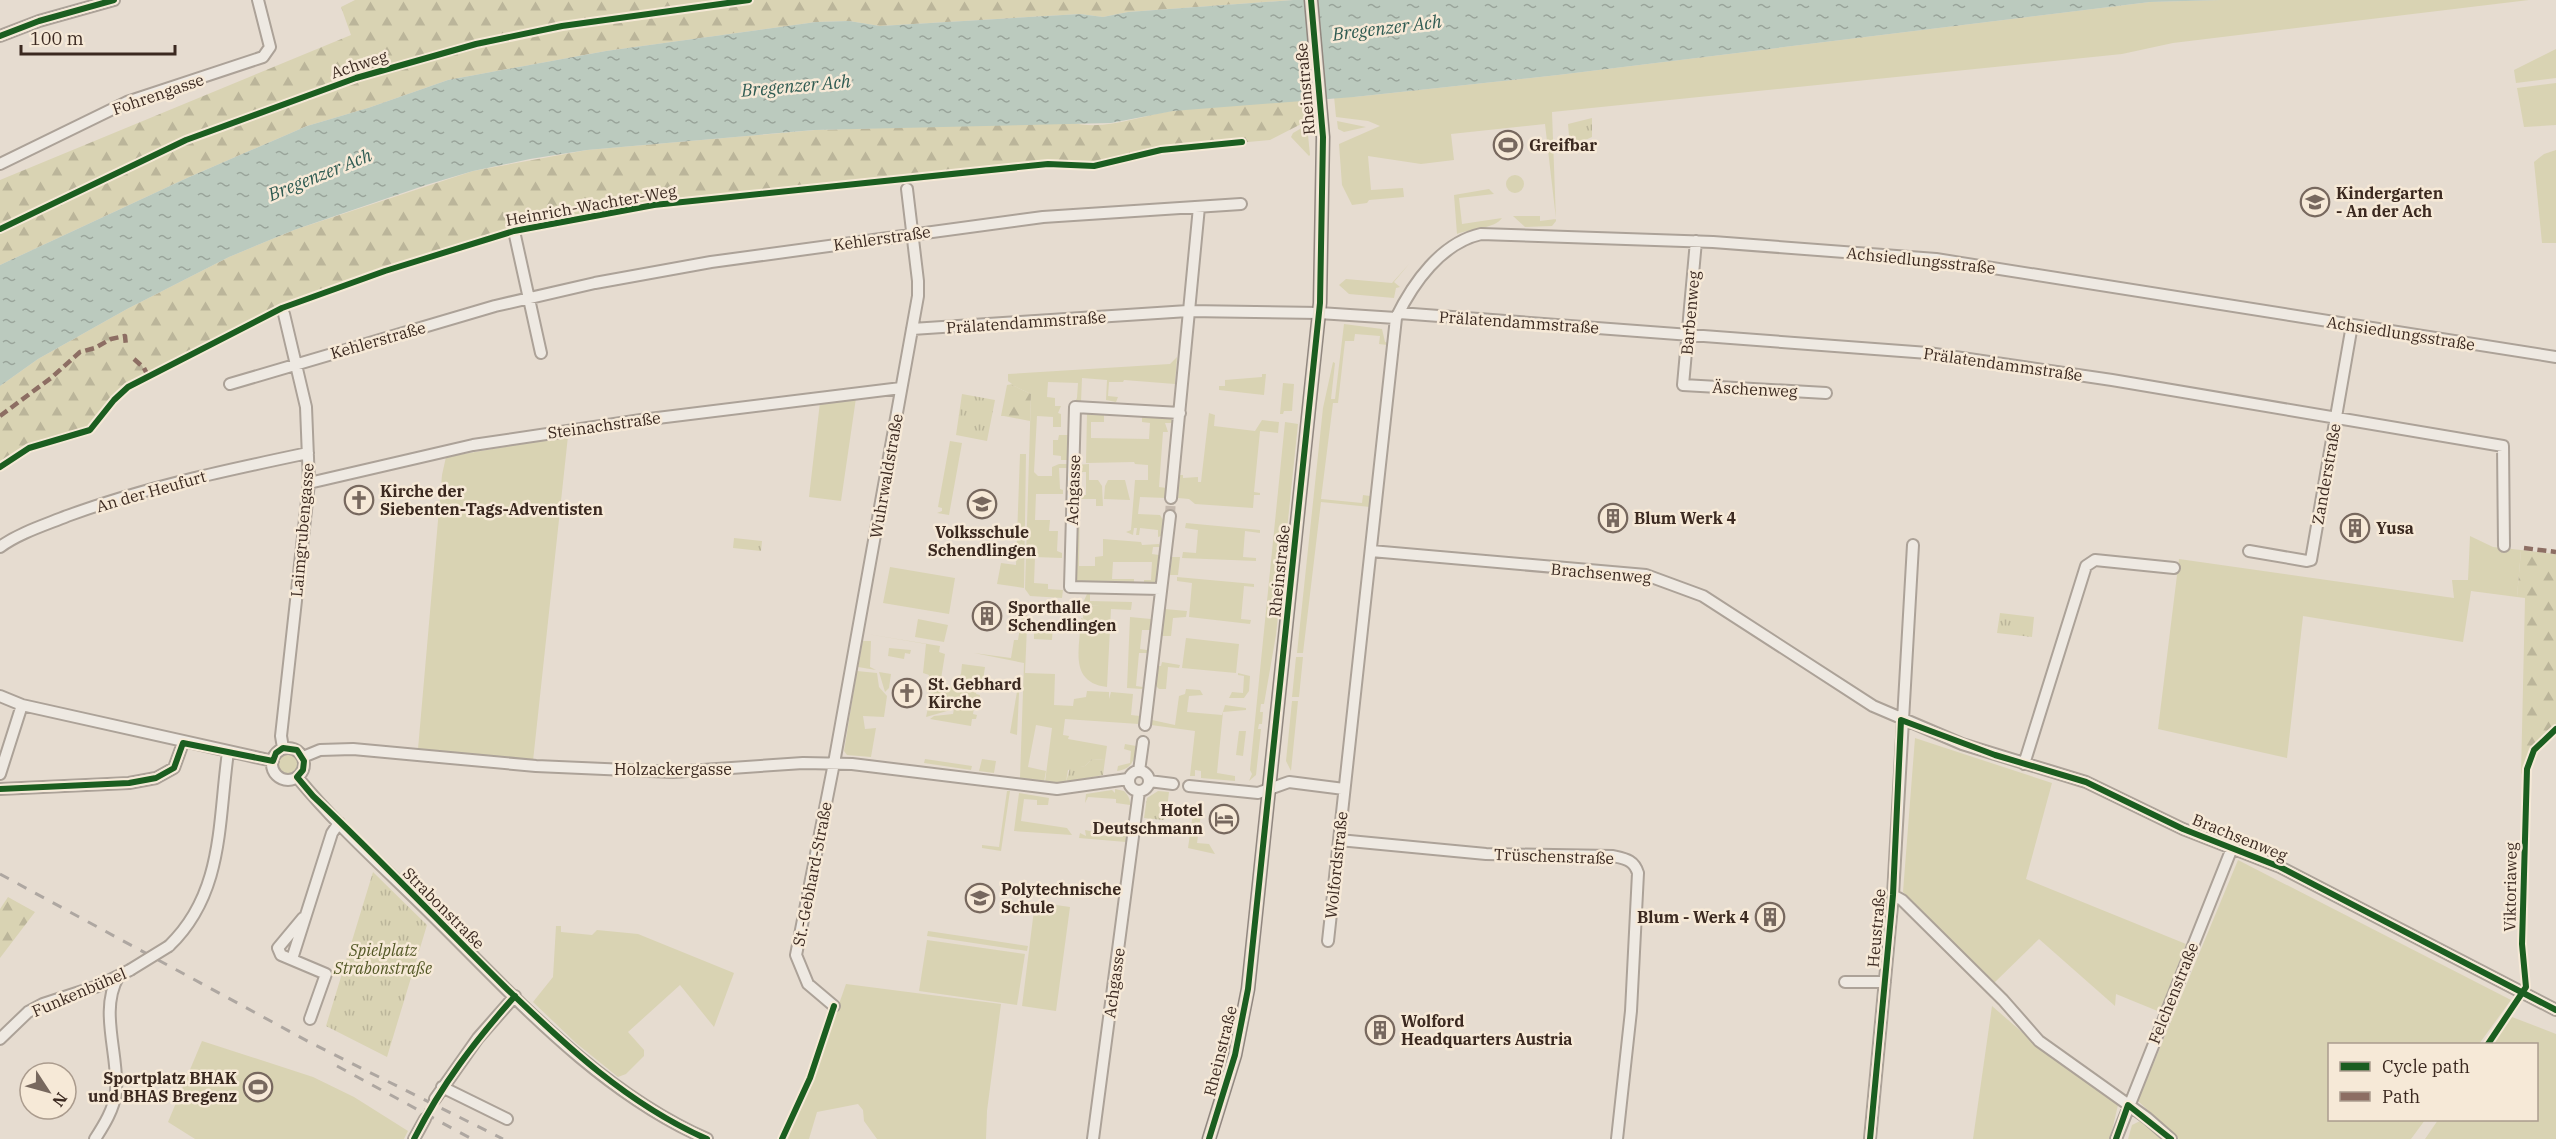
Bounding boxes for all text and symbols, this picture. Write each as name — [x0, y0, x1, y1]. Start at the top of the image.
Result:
water label: Bregenzer Ach — [1330, 9, 1443, 46]
scale bar — [21, 18, 176, 56]
text: 100 m — [30, 27, 84, 50]
street label: Rheinstraße — [1291, 42, 1319, 136]
street label: Achweg — [328, 45, 390, 83]
street label: Fohrengasse — [109, 69, 207, 119]
water label: Bregenzer Ach — [739, 69, 852, 102]
sports icon: Greifbar — [1492, 129, 1524, 161]
place label: Greifbar — [1529, 135, 1597, 155]
water label: Bregenzer Ach — [264, 143, 375, 206]
street label: Heinrich-Wachter-Weg — [504, 180, 678, 230]
place label: Kindergarten - An der Ach — [2336, 183, 2444, 221]
school or university icon: Kindergarten - An der Ach — [2299, 186, 2331, 218]
street label: Kehlerstraße — [832, 221, 932, 255]
street label: Achsiedlungsstraße — [1845, 242, 1997, 278]
street label: Barbenweg — [1676, 270, 1704, 356]
street label: Prälatendammstraße — [945, 306, 1107, 338]
street label: Prälatendammstraße — [1438, 306, 1600, 338]
street label: Achsiedlungsstraße — [2325, 311, 2477, 355]
street label: Kehlerstraße — [328, 317, 428, 363]
street label: Prälatendammstraße — [1922, 343, 2084, 385]
street label: Äschenweg — [1712, 377, 1798, 401]
street label: Steinachstraße — [546, 407, 662, 443]
street label: Wuhrwaldstraße — [865, 412, 907, 540]
street label: Zanderstraße — [2307, 422, 2345, 526]
street label: Achgasse — [1062, 454, 1084, 526]
street label: Laimgrubengasse — [286, 462, 318, 598]
street label: An der Heufurt — [94, 466, 209, 516]
place label: Kirche der Siebenten-Tags-Adventisten — [380, 481, 603, 519]
church icon: Kirche der Siebenten-Tags-Adventisten — [343, 484, 375, 516]
school or university icon: Volksschule Schendlingen — [966, 488, 998, 520]
building icon: Blum Werk 4 — [1597, 502, 1629, 534]
place label: Blum Werk 4 — [1634, 508, 1736, 528]
building icon: Yusa — [2339, 512, 2371, 544]
place label: Yusa — [2376, 518, 2414, 538]
place label: Volksschule Schendlingen — [928, 522, 1037, 560]
street label: Rheinstraße — [1264, 524, 1294, 618]
street label: Brachsenweg — [1550, 559, 1652, 587]
place label: Sporthalle Schendlingen — [1008, 597, 1117, 635]
building icon: Sporthalle Schendlingen — [971, 600, 1003, 632]
place label: St. Gebhard Kirche — [928, 674, 1022, 712]
church icon: St. Gebhard Kirche — [891, 677, 923, 709]
street label: Holzackergasse — [614, 759, 732, 779]
street label: St.-Gebhard-Straße — [788, 800, 836, 948]
place label: Hotel Deutschmann — [1093, 800, 1203, 838]
hotel icon: Hotel Deutschmann — [1208, 803, 1240, 835]
street label: Brachsenweg — [2190, 809, 2291, 865]
street label: Wolfordstraße — [1320, 810, 1352, 920]
street label: Viktoriaweg — [2499, 842, 2521, 932]
street label: Trüschenstraße — [1494, 844, 1614, 868]
street label: Strabonstraße — [399, 863, 489, 953]
place label: Polytechnische Schule — [1001, 879, 1121, 917]
school or university icon: Polytechnische Schule — [964, 882, 996, 914]
street label: Heustraße — [1863, 888, 1889, 968]
building icon: Blum - Werk 4 — [1754, 901, 1786, 933]
place label: Blum - Werk 4 — [1637, 907, 1749, 927]
street label: Felchenstraße — [2144, 939, 2202, 1047]
park label: Spielplatz Strabonstraße — [333, 940, 432, 978]
street label: Achgasse — [1099, 947, 1129, 1019]
street label: Funkenbühel — [29, 963, 129, 1021]
street label: Rheinstraße — [1199, 1004, 1241, 1098]
place label: Wolford Headquarters Austria — [1401, 1011, 1572, 1049]
building icon: Wolford Headquarters Austria — [1364, 1014, 1396, 1046]
legend — [2328, 1043, 2538, 1121]
text: Cycle path — [2382, 1055, 2470, 1078]
north arrow — [18, 1061, 78, 1121]
place label: Sportplatz BHAK und BHAS Bregenz — [88, 1068, 238, 1106]
sports icon: Sportplatz BHAK und BHAS Bregenz — [242, 1071, 274, 1103]
text: Path — [2382, 1085, 2420, 1108]
text: N — [48, 1089, 72, 1111]

